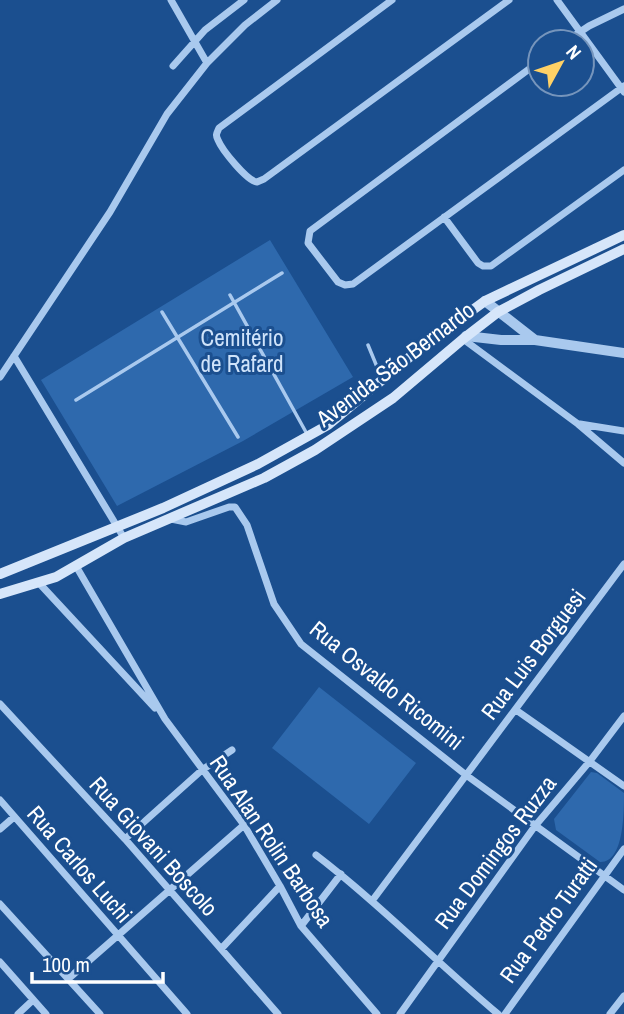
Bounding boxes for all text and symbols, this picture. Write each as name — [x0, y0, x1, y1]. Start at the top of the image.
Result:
north arrow — [526, 28, 596, 98]
text: N — [560, 39, 588, 65]
street label: Avenida São Bernardo — [309, 294, 480, 434]
park label: Cemitério de Rafard — [201, 322, 283, 379]
street label: Rua Luis Borguesi — [474, 582, 592, 726]
street label: Rua Osvaldo Ricomini — [304, 613, 470, 757]
street label: Rua Alan Rolin Barbosa — [203, 749, 341, 934]
street label: Rua Giovani Boscolo — [83, 769, 225, 923]
street label: Rua Domingos Ruzza — [427, 769, 563, 935]
street label: Rua Carlos Luchi — [21, 799, 139, 929]
street label: Rua Pedro Turatti — [492, 851, 604, 989]
scale bar — [32, 940, 163, 984]
text: 100 m — [42, 950, 90, 979]

